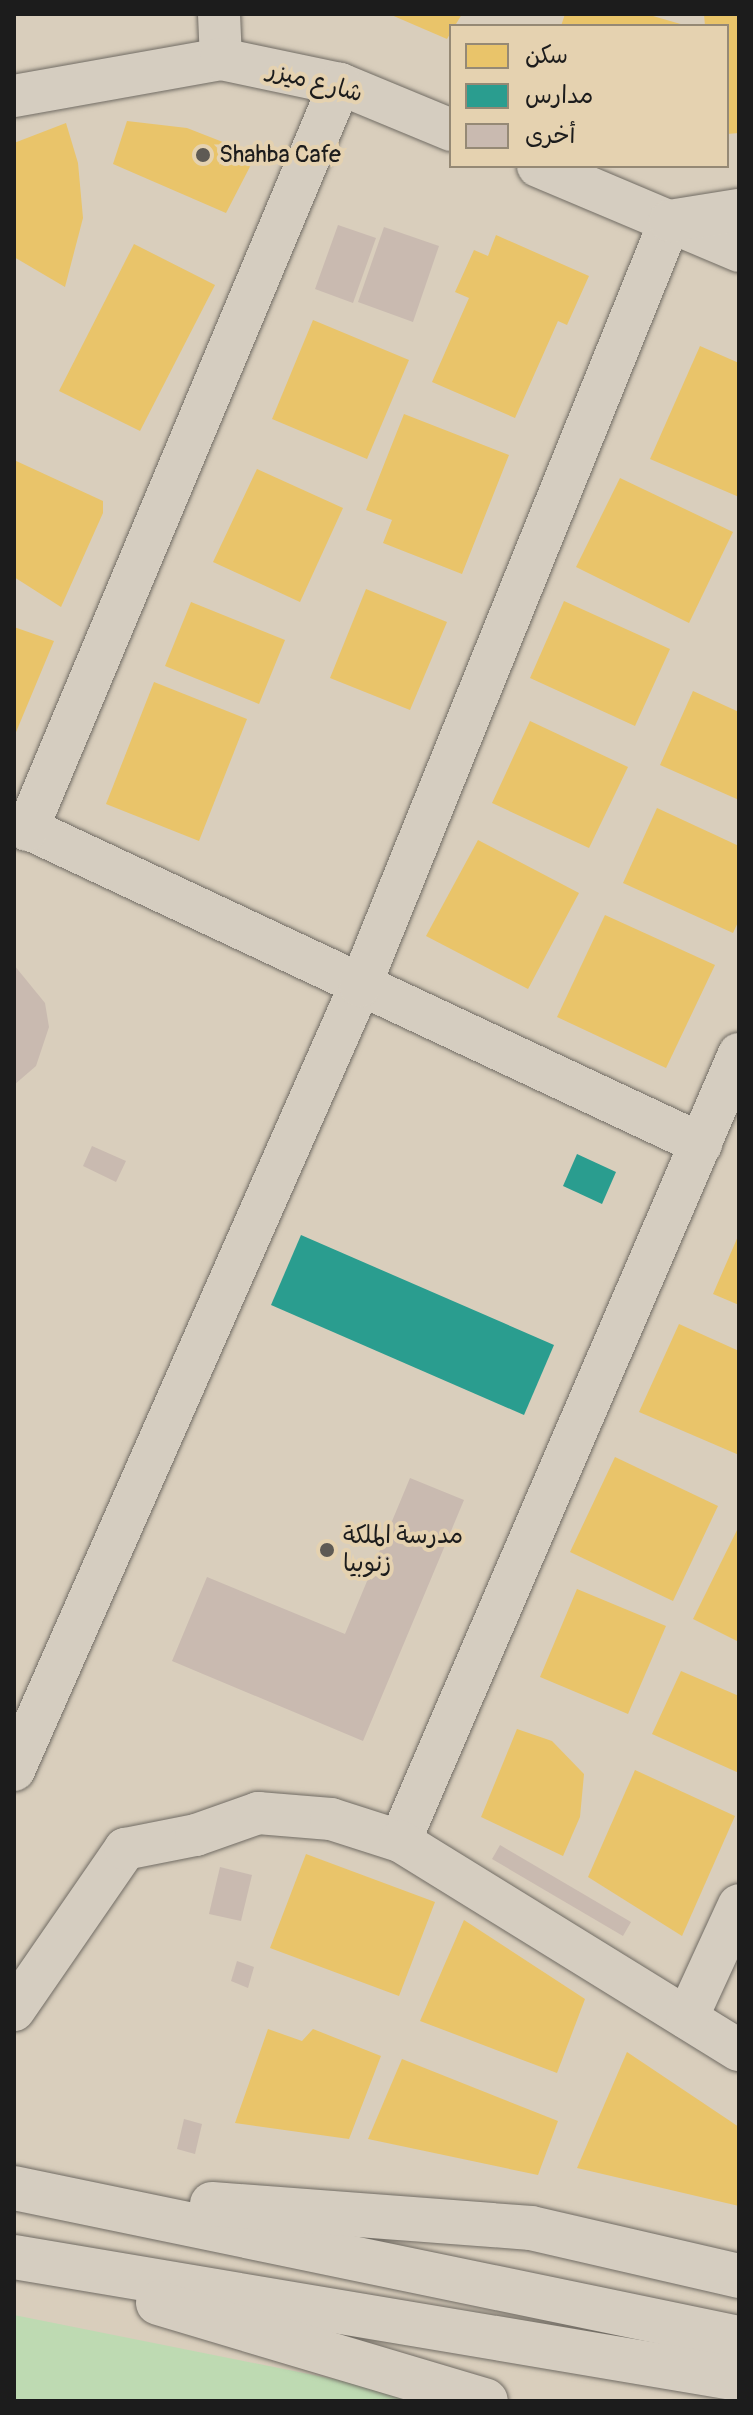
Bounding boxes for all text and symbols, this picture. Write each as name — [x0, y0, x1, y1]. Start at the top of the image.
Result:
legend — [449, 24, 729, 168]
text: سكن — [525, 41, 568, 70]
street label: شارع ميزر — [264, 55, 366, 109]
text: مدارس — [525, 81, 593, 110]
text: أخرى — [525, 121, 576, 150]
place label: Shahba Cafe — [219, 141, 341, 169]
marker: Shahba Cafe — [194, 146, 212, 164]
place label: مدرسة الملكة زنوبيا — [343, 1522, 463, 1578]
marker: مدرسة الملكة زنوبيا — [318, 1541, 336, 1559]

